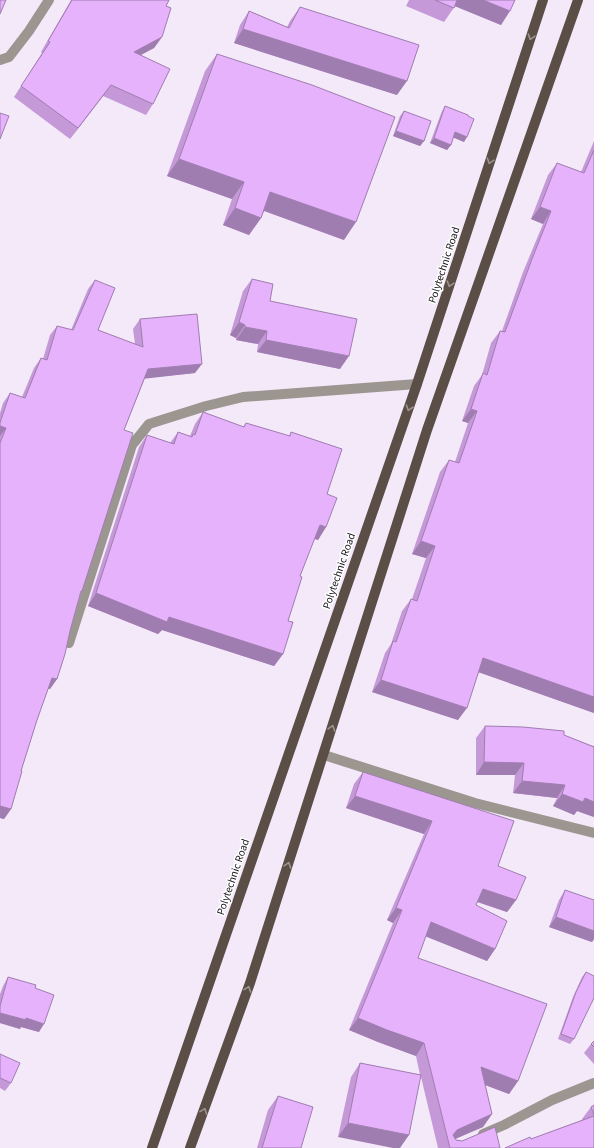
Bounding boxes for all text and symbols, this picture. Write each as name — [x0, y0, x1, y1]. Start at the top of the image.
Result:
one-way arrow — [527, 33, 536, 40]
one-way arrow — [487, 157, 495, 164]
street label: Polytechnic Road — [425, 225, 463, 305]
one-way arrow — [446, 281, 455, 288]
one-way arrow — [406, 404, 414, 411]
street label: Polytechnic Road — [319, 531, 359, 611]
one-way arrow — [327, 725, 336, 732]
street label: Polytechnic Road — [213, 837, 253, 917]
one-way arrow — [283, 862, 292, 869]
one-way arrow — [243, 986, 251, 993]
one-way arrow — [199, 1108, 207, 1115]

